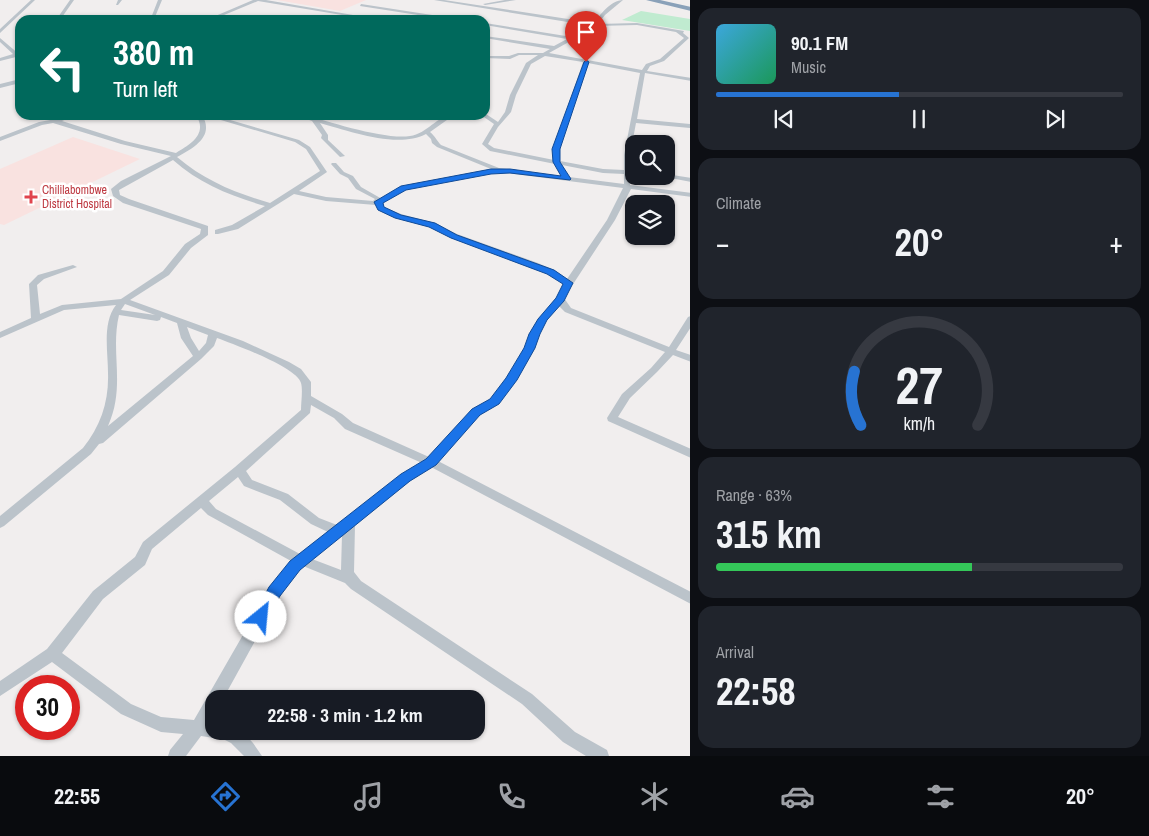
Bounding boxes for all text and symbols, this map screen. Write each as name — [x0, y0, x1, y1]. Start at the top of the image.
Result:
pin — [565, 11, 607, 62]
icon: arrive — [572, 18, 600, 46]
text: 380 m — [113, 29, 194, 76]
text: 90.1 FM — [791, 30, 848, 56]
icon: left — [30, 35, 95, 100]
text: Music — [791, 56, 826, 78]
text: Turn left — [113, 74, 178, 104]
icon: previous — [770, 105, 798, 133]
icon: pause — [905, 105, 933, 133]
icon: next — [1041, 105, 1069, 133]
map controls — [625, 135, 675, 245]
button: search — [625, 135, 675, 185]
place label: Chililabombwe District Hospital — [42, 182, 112, 212]
marker: Chililabombwe District Hospital — [24, 190, 38, 204]
text: Climate — [716, 192, 761, 214]
button: layers — [625, 195, 675, 245]
text: 20° — [895, 217, 944, 268]
text: − — [716, 224, 729, 262]
text: + — [1110, 224, 1123, 262]
text: 27 — [896, 350, 943, 420]
text: km/h — [904, 412, 935, 436]
text: Range · 63% — [716, 484, 792, 506]
text: 315 km — [716, 509, 822, 560]
position arrow — [234, 590, 286, 642]
text: Arrival — [716, 641, 754, 663]
text: 22:58 — [716, 666, 796, 717]
speed limit sign: 30 — [15, 675, 80, 740]
text: 22:58 · 3 min · 1.2 km — [267, 702, 423, 728]
icon: directions — [208, 779, 243, 814]
icon: music — [351, 779, 386, 814]
icon: phone — [494, 779, 529, 814]
icon: climate — [637, 779, 672, 814]
icon: car — [780, 779, 815, 814]
icon: filters — [923, 779, 958, 814]
text: 22:55 — [54, 781, 100, 811]
text: 20° — [1066, 781, 1095, 811]

